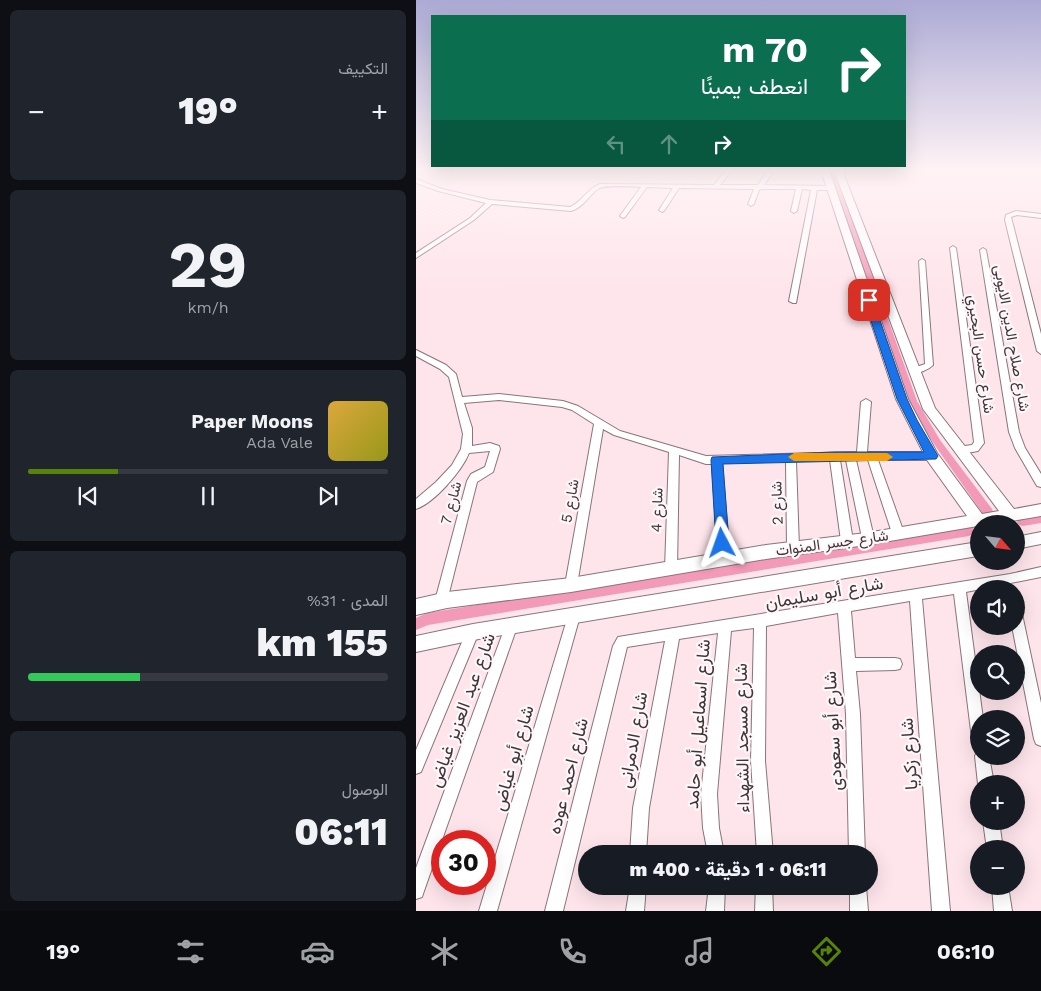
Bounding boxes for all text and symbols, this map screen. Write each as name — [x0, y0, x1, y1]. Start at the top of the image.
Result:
text: 70 m — [722, 29, 808, 71]
icon: right — [826, 35, 891, 100]
text: التكييف — [338, 59, 388, 78]
text: انعطف يمينًا — [701, 74, 808, 99]
text: 19° — [178, 89, 238, 133]
text: − — [28, 95, 45, 128]
text: + — [371, 95, 388, 128]
icon: left — [602, 130, 630, 158]
icon: ahead — [655, 130, 683, 158]
icon: right — [708, 130, 736, 158]
text: 29 — [169, 227, 247, 303]
street label: شارع صلاح الدين الايوبى — [988, 263, 1034, 413]
pin — [848, 279, 890, 321]
icon: arrive — [855, 286, 883, 314]
street label: شارع حسن البحيري — [960, 294, 998, 415]
text: km/h — [187, 298, 229, 317]
text: Paper Moons — [191, 410, 313, 433]
text: Ada Vale — [246, 433, 313, 452]
street label: شارع 5 — [557, 478, 585, 525]
street label: شارع 7 — [437, 479, 467, 527]
street label: شارع 2 — [767, 480, 789, 525]
icon: previous — [74, 482, 102, 510]
icon: pause — [194, 482, 222, 510]
icon: next — [314, 482, 342, 510]
street label: شارع 4 — [647, 487, 669, 533]
north arrow — [970, 515, 1025, 570]
map controls — [970, 515, 1025, 895]
position arrow — [695, 516, 747, 568]
street label: شارع جسر المنوات — [774, 526, 890, 562]
street label: شارع أبو سليمان — [763, 572, 885, 615]
button: sound — [970, 580, 1025, 635]
text: المدى · 31% — [307, 591, 388, 610]
text: 155 km — [257, 621, 388, 665]
street label: شارع عبد العزيز غياض — [424, 630, 501, 791]
street label: شارع اسماعيل أبو حامد — [681, 638, 716, 810]
button: search — [970, 645, 1025, 700]
street label: شارع مسجد الشهداء — [730, 663, 755, 813]
street label: شارع أبو سعودى — [819, 671, 848, 791]
street label: شارع الدمرانى — [614, 690, 653, 790]
street label: شارع أبو غياض — [487, 703, 540, 814]
button: layers — [970, 710, 1025, 765]
street label: شارع احمد عوده — [543, 716, 594, 837]
street label: شارع زكريا — [896, 717, 923, 791]
button: + — [970, 775, 1025, 830]
text: الوصول — [342, 780, 388, 799]
text: 06:11 — [294, 810, 388, 854]
speed limit sign: 30 — [431, 830, 496, 895]
button: − — [970, 840, 1025, 895]
text: 06:11 · 1 دقيقة · 400 m — [630, 858, 826, 881]
icon: filters — [173, 934, 208, 969]
icon: car — [300, 934, 335, 969]
icon: climate — [427, 934, 462, 969]
icon: phone — [555, 934, 590, 969]
icon: music — [682, 934, 717, 969]
icon: directions — [809, 934, 844, 969]
text: 19° — [46, 939, 80, 964]
text: 06:10 — [937, 939, 995, 964]

